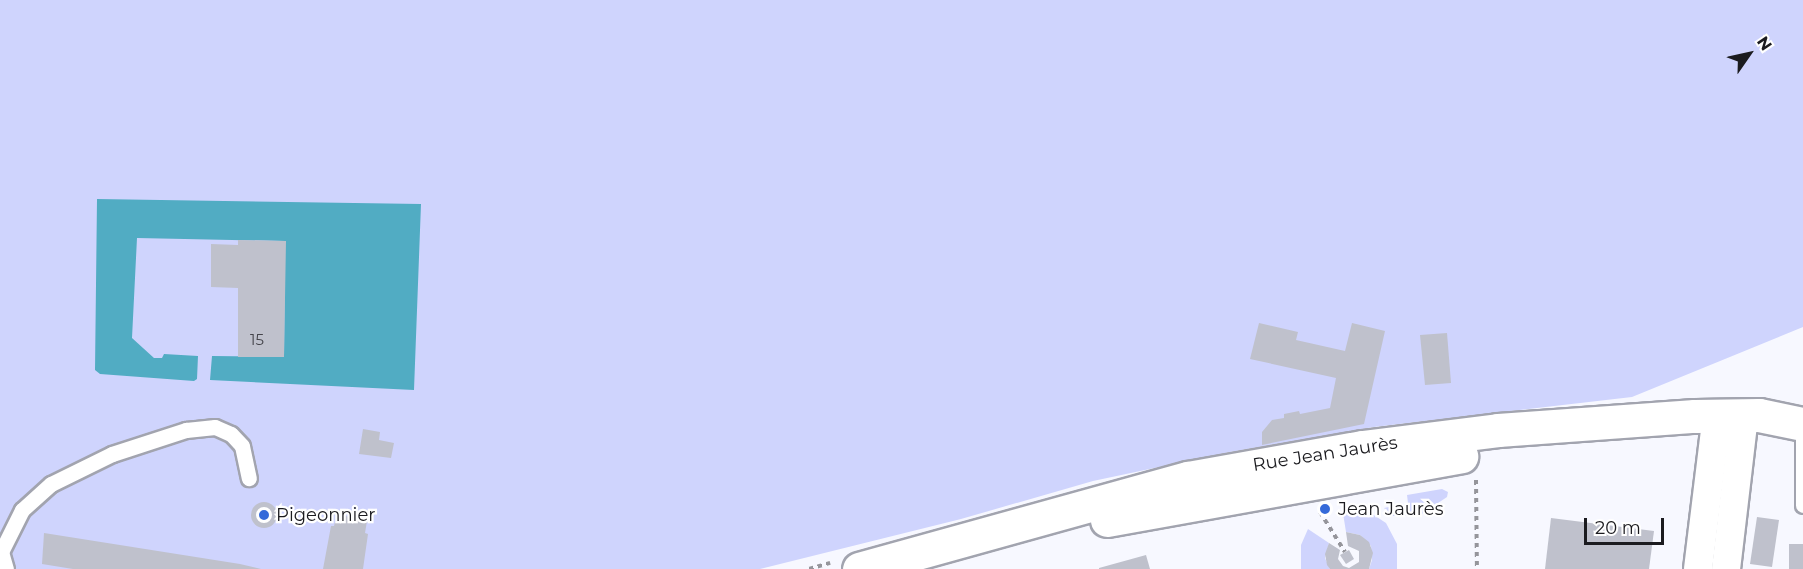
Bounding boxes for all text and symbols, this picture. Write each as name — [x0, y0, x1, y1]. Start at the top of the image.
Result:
north arrow — [1719, 24, 1779, 84]
text: N — [1753, 33, 1776, 54]
house number: 15 — [250, 331, 264, 349]
street label: Rue Jean Jaurès — [1251, 432, 1399, 476]
place label: Jean Jaurès — [1338, 498, 1444, 520]
marker: Jean Jaurès — [1316, 500, 1334, 518]
place label: Pigeonnier — [276, 504, 376, 526]
scale bar — [1587, 506, 1666, 544]
marker: Pigeonnier — [257, 508, 271, 522]
text: 20 m — [1595, 517, 1641, 539]

